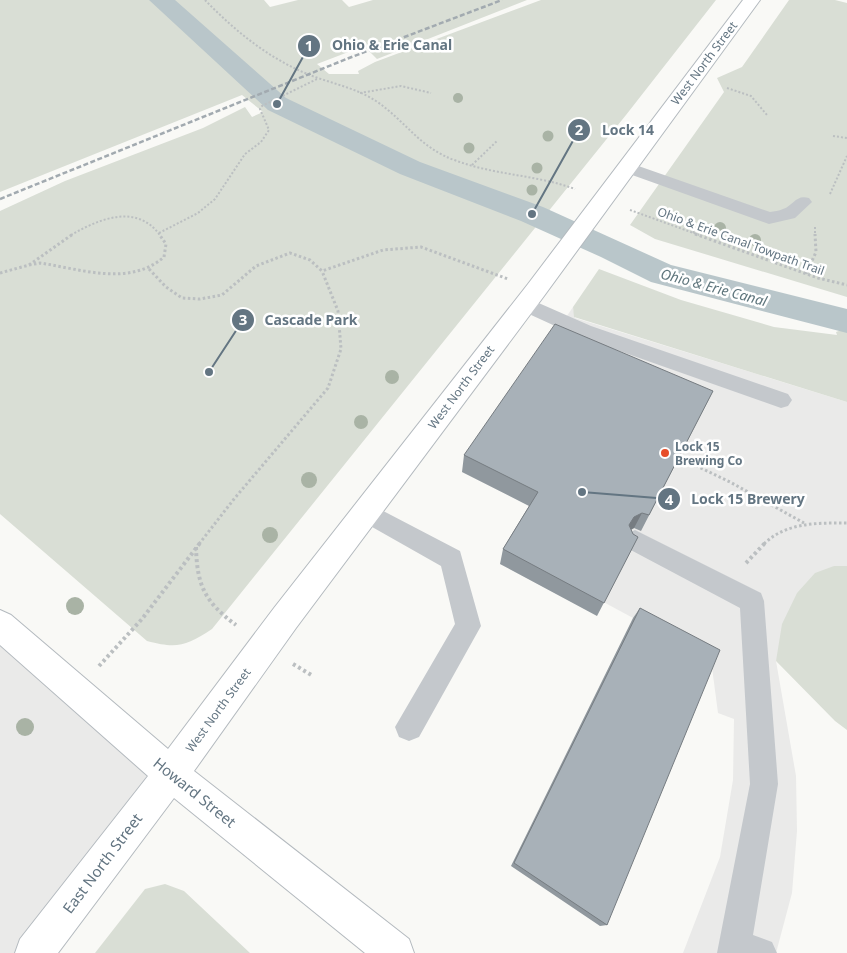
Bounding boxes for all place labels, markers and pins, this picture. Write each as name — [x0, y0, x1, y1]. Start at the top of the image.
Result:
callout: Ohio & Erie Canal — [297, 31, 462, 60]
callout: Lock 14 — [567, 115, 664, 144]
callout: Cascade Park — [230, 305, 368, 334]
place label: Lock 15 Brewing Co — [675, 438, 743, 469]
marker: Lock 15 Brewing Co — [659, 447, 671, 459]
callout: Lock 15 Brewery — [657, 485, 815, 514]

